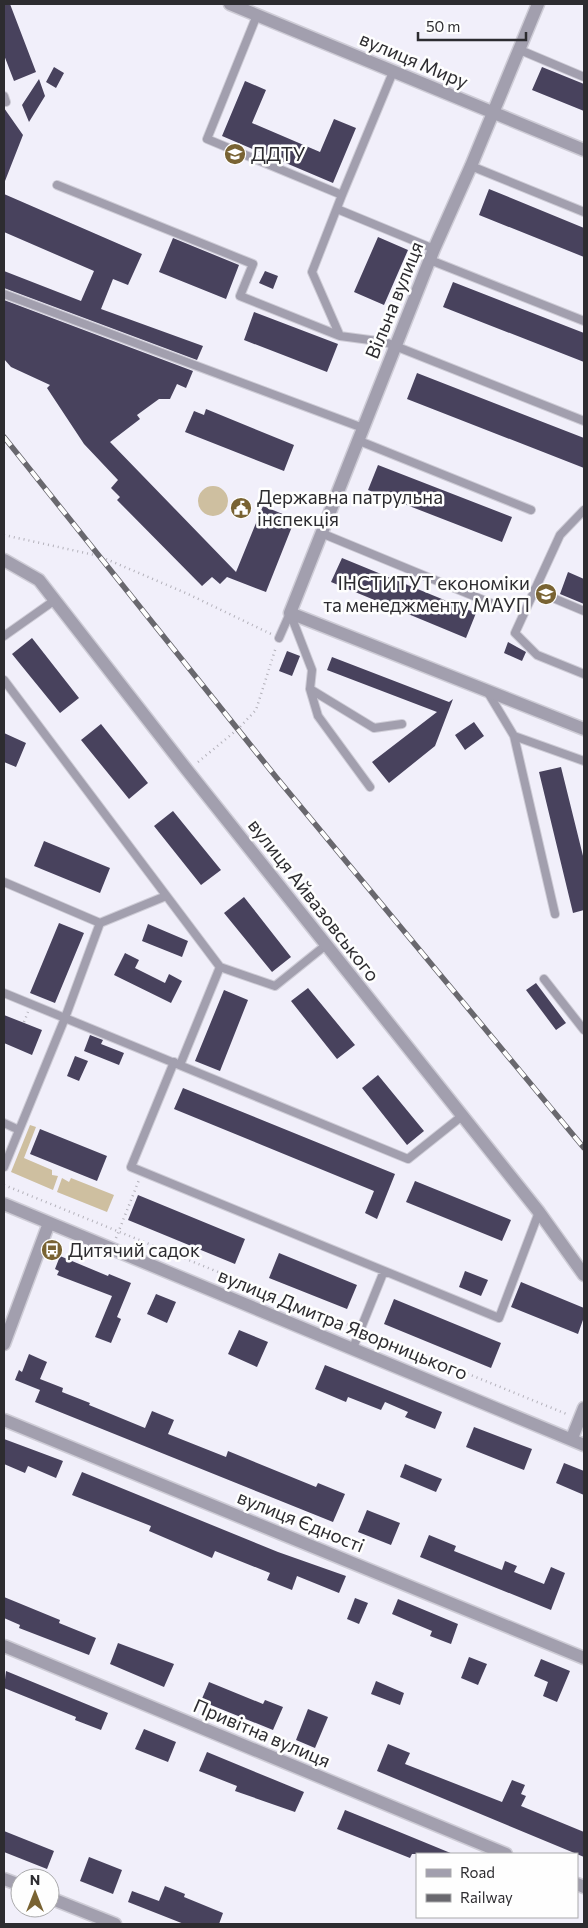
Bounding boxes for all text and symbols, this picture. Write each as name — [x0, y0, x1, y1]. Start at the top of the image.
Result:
scale bar — [418, 10, 526, 42]
text: 50 m — [426, 17, 460, 35]
street label: вулиця Миру — [357, 26, 472, 93]
school or university icon: ДДТУ — [223, 142, 247, 166]
place label: ДДТУ — [251, 142, 306, 165]
street label: Вільна вулиця — [360, 238, 427, 362]
place label: Державна патрульна інспекція — [257, 485, 443, 530]
public building icon: Державна патрульна інспекція — [229, 496, 253, 520]
place label: ІНСТИТУТ економіки та менеджменту МАУП — [323, 571, 530, 616]
school or university icon: ІНСТИТУТ економіки та менеджменту МАУП — [534, 582, 558, 606]
street label: вулиця Айвазовського — [244, 814, 385, 986]
bus stop icon: Дитячий садок — [40, 1238, 64, 1262]
place label: Дитячий садок — [68, 1238, 200, 1261]
street label: вулиця Дмитра Яворницького — [215, 1263, 471, 1384]
street label: вулиця Єдності — [234, 1485, 368, 1557]
street label: Привітна вулиця — [190, 1693, 334, 1772]
legend — [416, 1853, 578, 1918]
text: Road — [460, 1863, 495, 1881]
north arrow — [10, 1868, 60, 1918]
text: N — [30, 1871, 40, 1888]
text: Railway — [460, 1888, 513, 1906]

